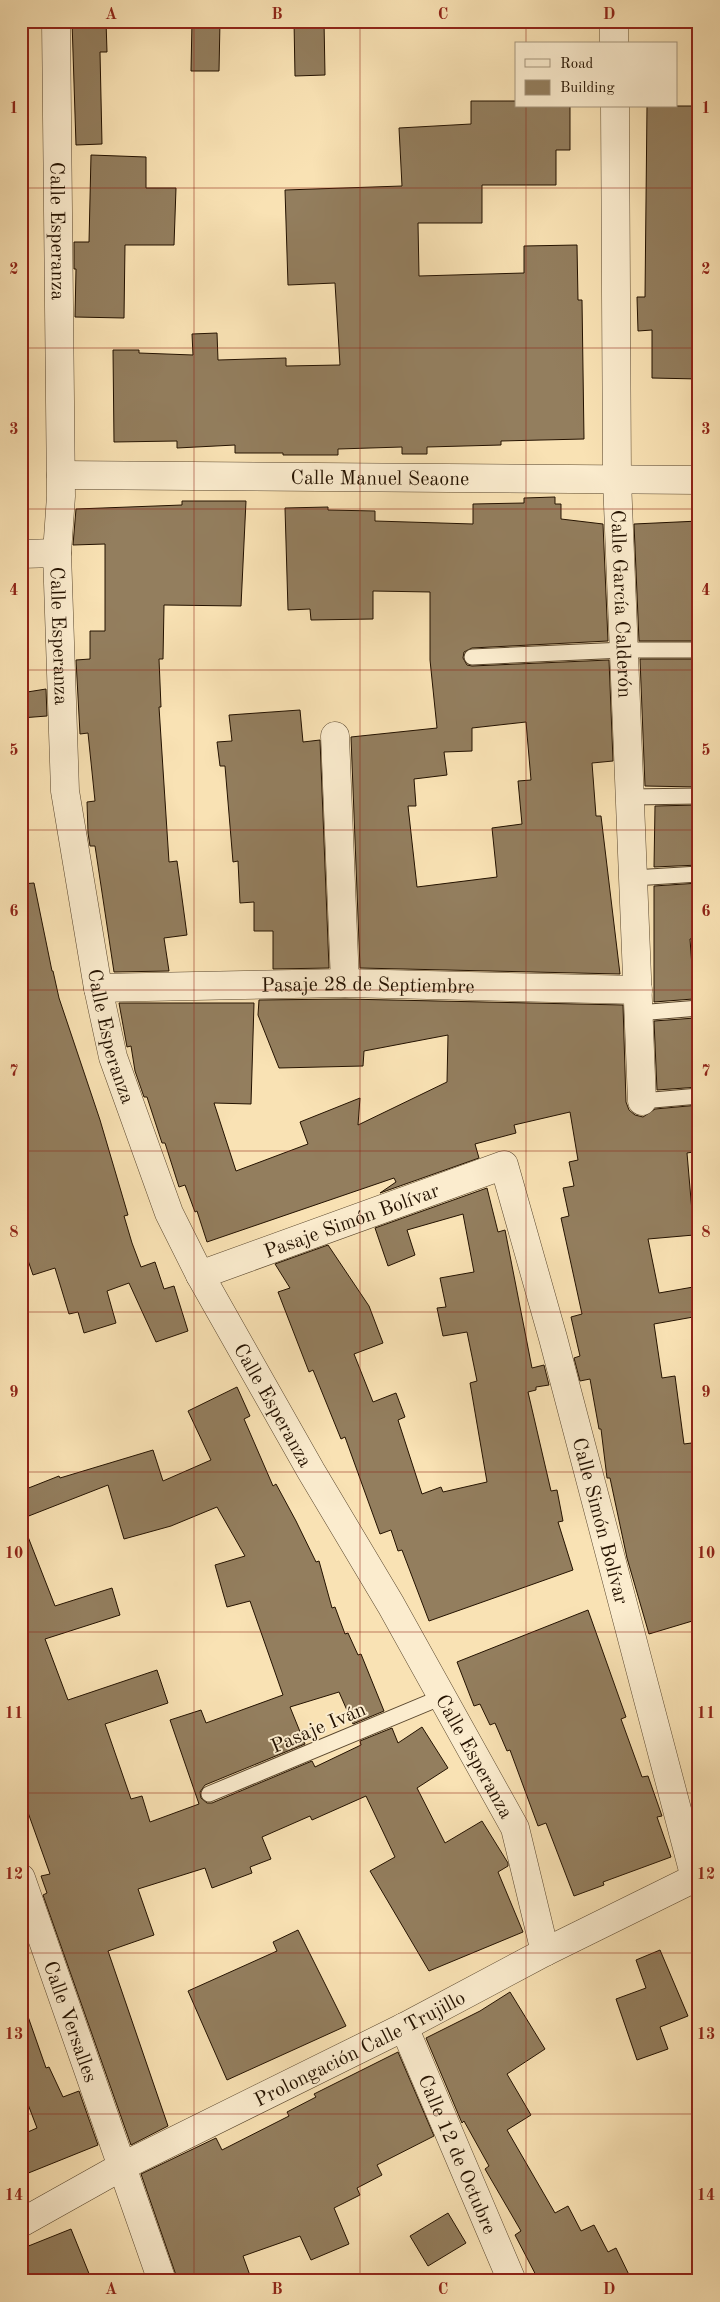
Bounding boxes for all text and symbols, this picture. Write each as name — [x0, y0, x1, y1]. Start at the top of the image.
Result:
text: A — [105, 7, 117, 23]
text: B — [271, 7, 283, 23]
text: C — [438, 7, 448, 23]
text: D — [603, 7, 615, 23]
legend — [515, 42, 678, 108]
text: Road — [560, 57, 594, 72]
text: Building — [560, 81, 615, 96]
text: 1 — [9, 101, 19, 117]
text: 1 — [701, 101, 711, 117]
street label: Calle Esperanza — [45, 162, 67, 301]
text: 2 — [9, 262, 19, 278]
text: 2 — [701, 262, 711, 278]
text: 3 — [9, 422, 19, 438]
text: 3 — [701, 422, 711, 438]
street label: Calle Manuel Seaone — [291, 469, 469, 490]
street label: Calle García Calderón — [606, 509, 634, 699]
street label: Calle Esperanza — [45, 566, 70, 706]
text: 4 — [9, 583, 19, 599]
text: 4 — [701, 583, 711, 599]
text: 5 — [9, 743, 19, 759]
text: 5 — [701, 743, 711, 759]
text: 6 — [9, 904, 19, 920]
text: 6 — [701, 904, 711, 920]
street label: Calle Esperanza — [83, 968, 137, 1107]
street label: Pasaje 28 de Septiembre — [261, 975, 475, 998]
text: 7 — [9, 1064, 19, 1080]
text: 7 — [701, 1064, 711, 1080]
street label: Pasaje Simón Bolívar — [262, 1181, 442, 1263]
text: 8 — [9, 1225, 19, 1241]
text: 8 — [701, 1225, 711, 1241]
street label: Calle Esperanza — [229, 1341, 315, 1471]
text: 9 — [9, 1385, 19, 1401]
text: 9 — [701, 1385, 711, 1401]
street label: Calle Simón Bolívar — [568, 1436, 631, 1607]
text: 10 — [5, 1546, 23, 1562]
text: 10 — [697, 1546, 715, 1562]
street label: Calle Esperanza — [431, 1692, 516, 1823]
street label: Pasaje Iván — [268, 1700, 369, 1758]
text: 11 — [5, 1706, 23, 1722]
text: 11 — [697, 1706, 715, 1722]
text: 12 — [5, 1867, 23, 1883]
text: 12 — [697, 1867, 715, 1883]
street label: Calle Versalles — [39, 1959, 100, 2085]
street label: Prolongación Calle Trujillo — [251, 1988, 469, 2111]
text: 13 — [5, 2027, 23, 2043]
text: 13 — [697, 2027, 715, 2043]
street label: Calle 12 de Octubre — [413, 2072, 499, 2237]
text: 14 — [5, 2188, 23, 2204]
text: 14 — [697, 2188, 715, 2204]
text: A — [105, 2282, 117, 2298]
text: B — [271, 2282, 283, 2298]
text: C — [438, 2282, 448, 2298]
text: D — [603, 2282, 615, 2298]

